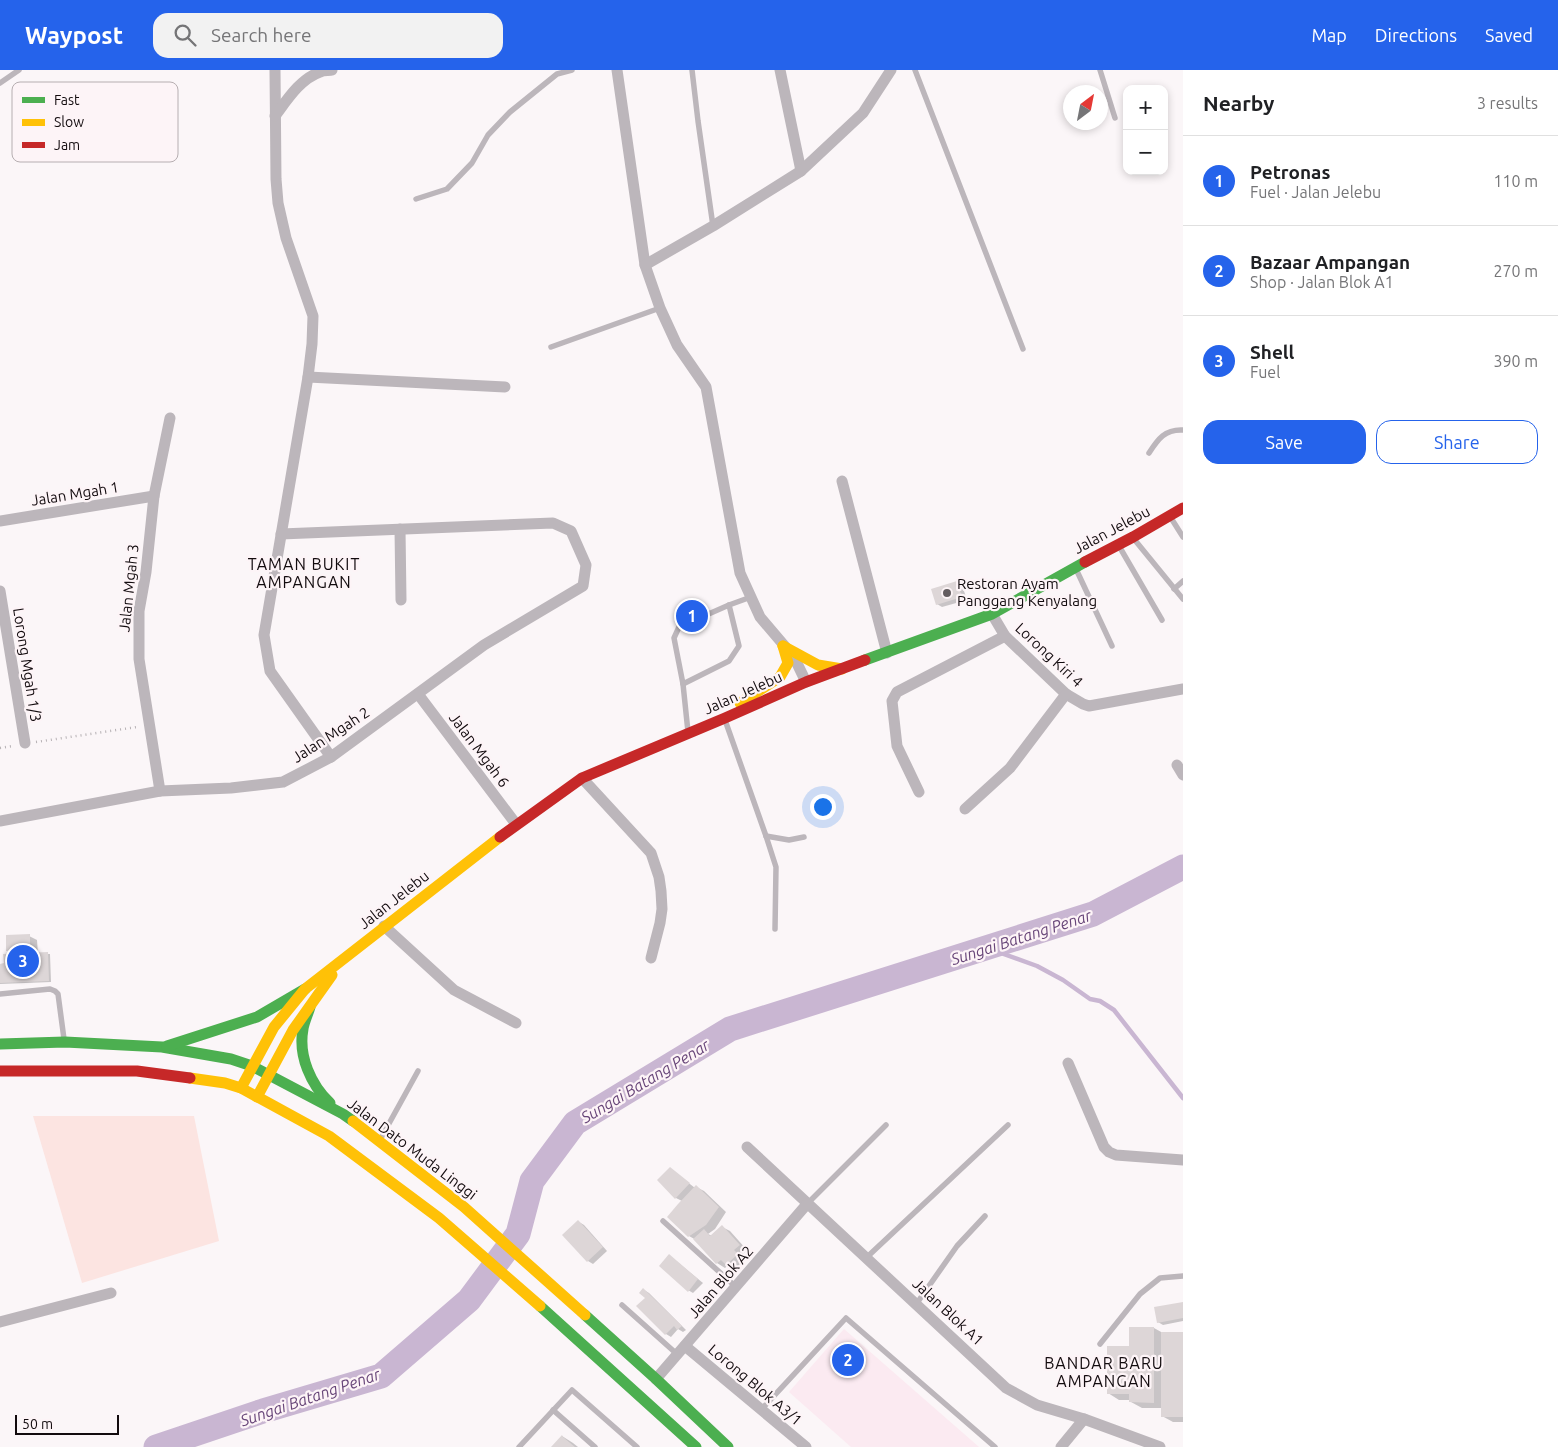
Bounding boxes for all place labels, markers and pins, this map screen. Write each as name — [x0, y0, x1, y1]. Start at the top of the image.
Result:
place label: Restoran Ayam Panggang Kenyalang — [957, 575, 1097, 609]
marker: Restoran Ayam Panggang Kenyalang — [941, 587, 953, 599]
pin: 1 — [676, 597, 708, 635]
pin: 3 — [7, 942, 39, 980]
pin: 2 — [832, 1341, 864, 1379]

